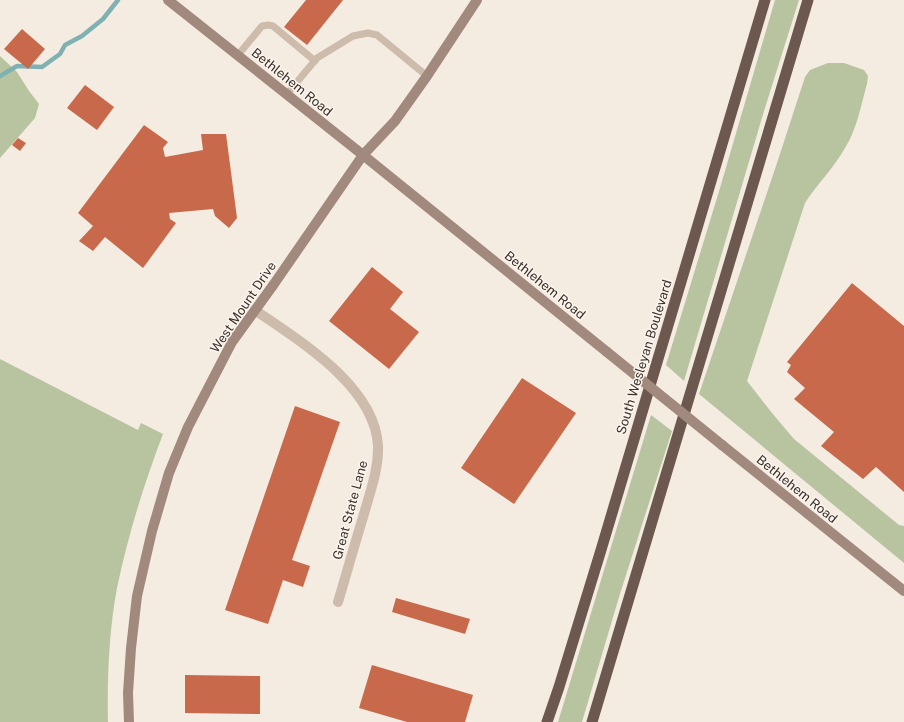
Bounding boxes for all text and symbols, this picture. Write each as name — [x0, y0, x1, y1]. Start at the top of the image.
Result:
street label: Bethlehem Road — [249, 45, 335, 119]
street label: Bethlehem Road — [502, 248, 588, 322]
street label: West Mount Drive — [207, 259, 279, 355]
street label: South Wesleyan Boulevard — [613, 278, 675, 436]
street label: Bethlehem Road — [754, 452, 840, 526]
street label: Great State Lane — [330, 459, 370, 561]

